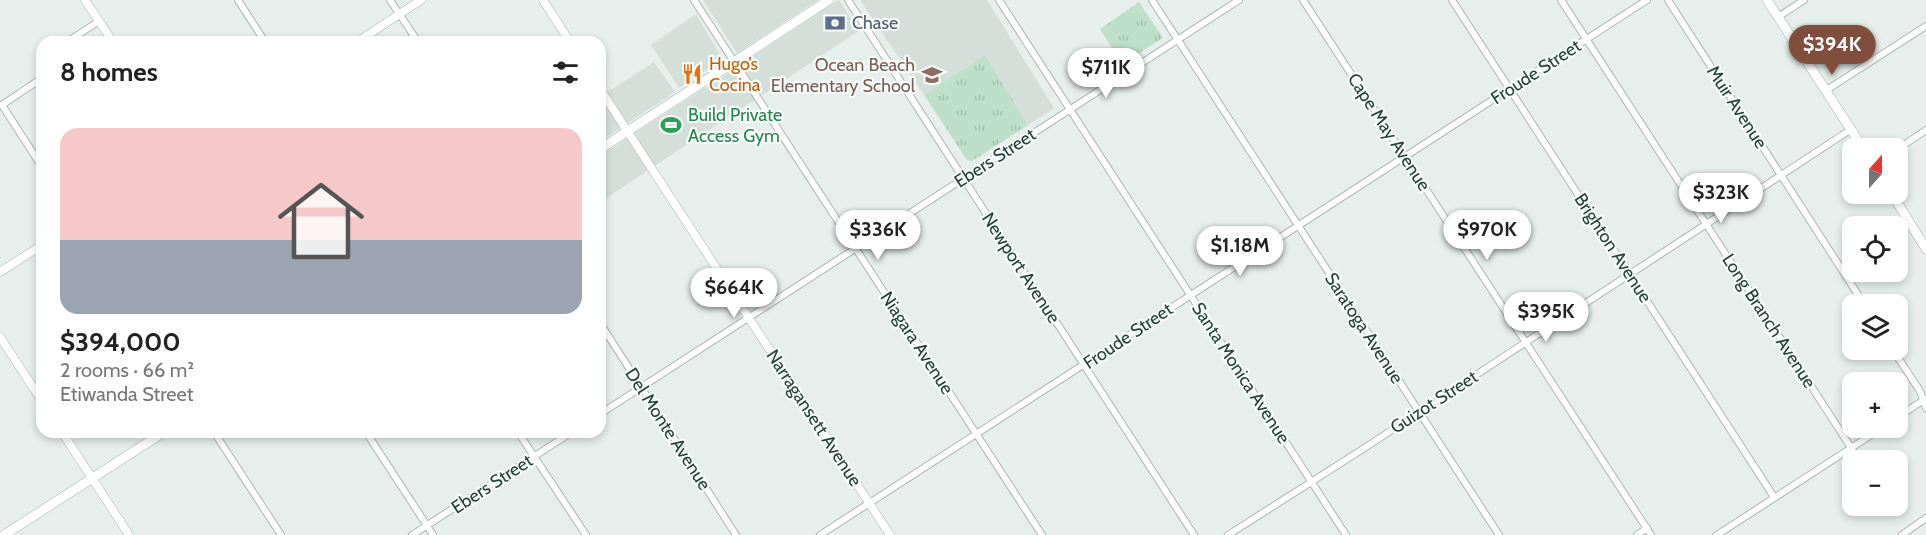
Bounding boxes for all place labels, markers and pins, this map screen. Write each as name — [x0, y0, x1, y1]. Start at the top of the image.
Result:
bank icon: Chase — [823, 11, 847, 35]
place label: Chase — [852, 12, 898, 34]
pin: $394K — [1790, 25, 1874, 76]
pin: $711K — [1064, 48, 1148, 99]
place label: Hugo’s Cocina — [709, 53, 761, 96]
place label: Ocean Beach Elementary School — [771, 54, 916, 97]
restaurant icon: Hugo’s Cocina — [680, 62, 704, 86]
school or university icon: Ocean Beach Elementary School — [920, 63, 944, 87]
place label: Build Private Access Gym — [688, 104, 782, 147]
sports icon: Build Private Access Gym — [659, 113, 683, 137]
pin: $323K — [1679, 173, 1763, 224]
pin: $336K — [836, 210, 920, 261]
pin: $970K — [1445, 210, 1529, 261]
pin: $1.18M — [1191, 226, 1289, 277]
pin: $664K — [692, 268, 776, 319]
pin: $395K — [1504, 292, 1588, 343]

